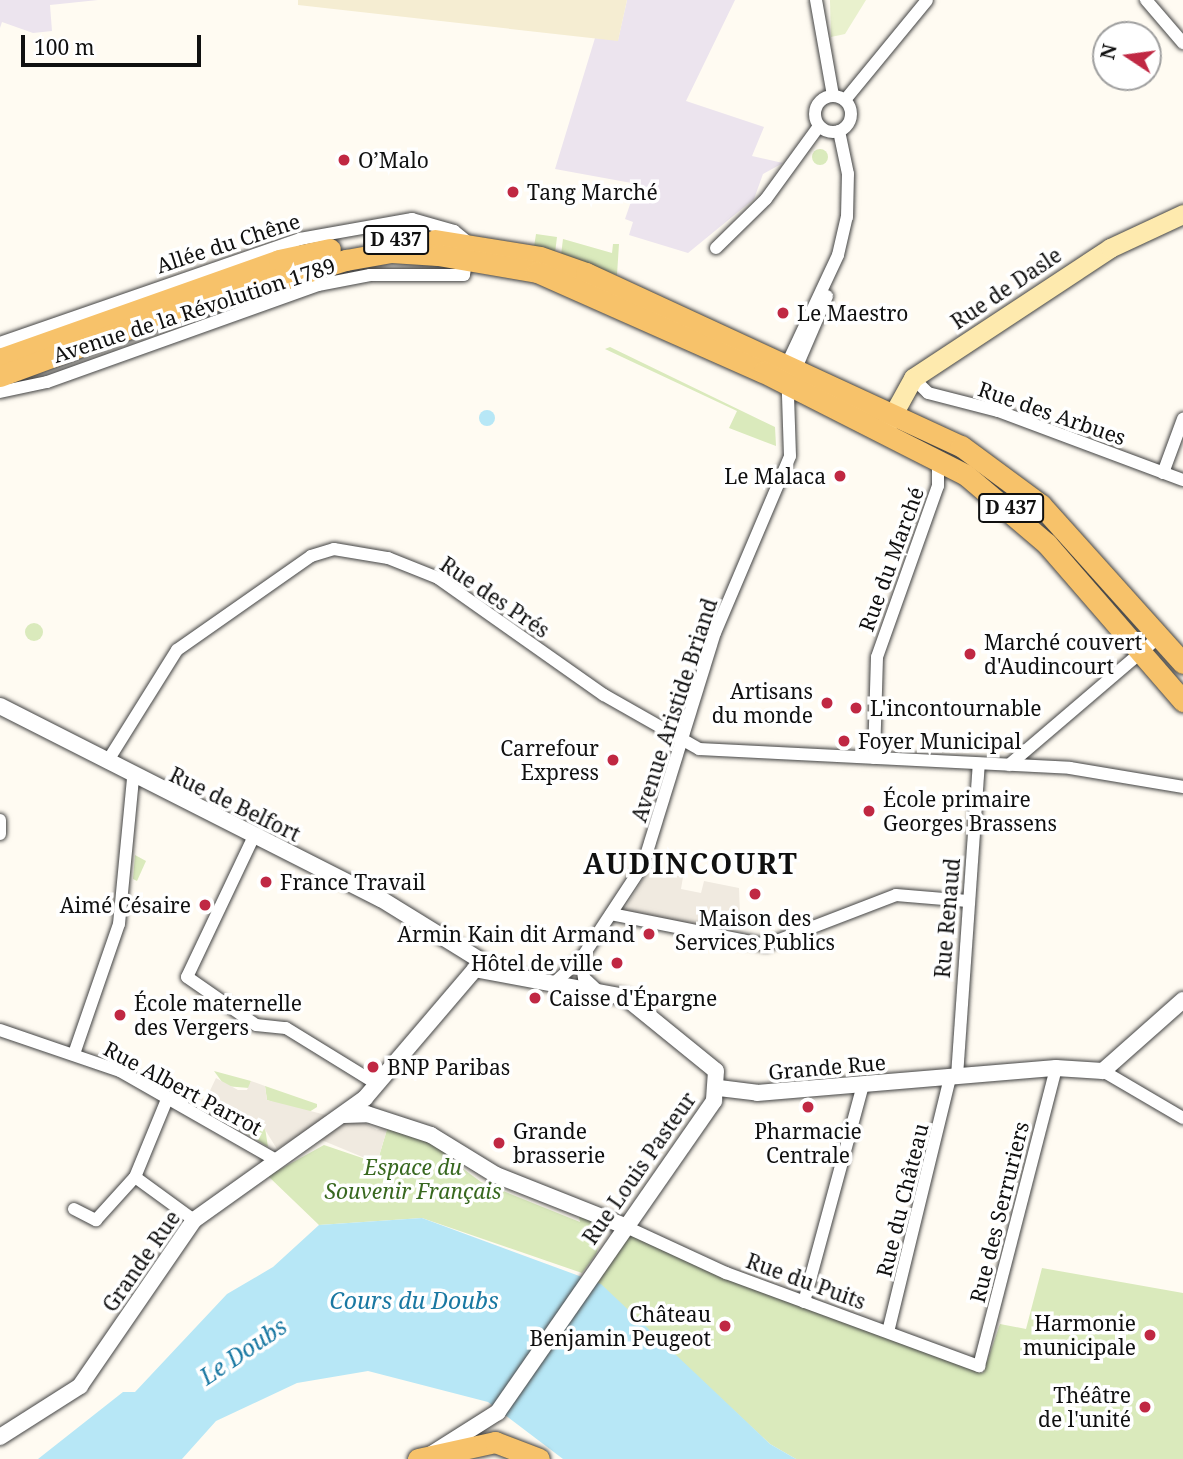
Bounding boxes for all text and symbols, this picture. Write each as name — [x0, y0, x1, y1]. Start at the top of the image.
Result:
scale bar — [24, 21, 205, 65]
north arrow — [1092, 21, 1162, 91]
text: 100 m — [34, 33, 95, 61]
text: N — [1094, 42, 1123, 62]
place label: O’Malo — [358, 147, 429, 173]
marker: O’Malo — [336, 152, 352, 168]
place label: Tang Marché — [527, 179, 658, 205]
marker: Tang Marché — [505, 184, 521, 200]
street label: Allée du Chêne — [153, 208, 303, 278]
road number: D 437 — [363, 224, 429, 256]
street label: Rue de Dasle — [946, 242, 1066, 334]
street label: Avenue de la Révolution 1789 — [50, 252, 338, 368]
place label: Le Maestro — [797, 300, 908, 326]
marker: Le Maestro — [775, 305, 791, 321]
street label: Rue des Arbues — [975, 376, 1129, 450]
place label: Le Malaca — [724, 463, 826, 489]
marker: Le Malaca — [832, 468, 848, 484]
street label: Rue du Marché — [853, 483, 929, 635]
road number: D 437 — [978, 492, 1044, 524]
street label: Rue des Prés — [436, 551, 554, 643]
street label: Avenue Aristide Briand — [626, 595, 722, 825]
place label: Marché couvert d'Audincourt — [984, 629, 1142, 679]
marker: Marché couvert d'Audincourt — [962, 646, 978, 662]
place label: Artisans du monde — [712, 678, 813, 728]
marker: Artisans du monde — [819, 695, 835, 711]
place label: L'incontournable — [870, 695, 1041, 721]
marker: L'incontournable — [848, 700, 864, 716]
place label: Foyer Municipal — [858, 728, 1021, 754]
marker: Foyer Municipal — [836, 733, 852, 749]
place label: Carrefour Express — [500, 735, 599, 785]
marker: Carrefour Express — [605, 752, 621, 768]
street label: Rue de Belfort — [166, 762, 304, 846]
place label: École primaire Georges Brassens — [883, 786, 1057, 836]
marker: École primaire Georges Brassens — [861, 803, 877, 819]
district label: AUDINCOURT — [584, 846, 798, 880]
street label: Rue Renaud — [929, 857, 965, 979]
place label: France Travail — [280, 869, 426, 895]
marker: France Travail — [258, 874, 274, 890]
marker: Maison des Services Publics — [747, 886, 763, 902]
place label: Aimé Césaire — [60, 892, 191, 918]
marker: Aimé Césaire — [197, 897, 213, 913]
place label: Maison des Services Publics — [675, 905, 835, 955]
place label: Armin Kain dit Armand — [397, 921, 635, 947]
marker: Armin Kain dit Armand — [641, 926, 657, 942]
place label: Hôtel de ville — [471, 950, 603, 976]
marker: Hôtel de ville — [609, 955, 625, 971]
place label: Caisse d'Épargne — [549, 985, 717, 1011]
place label: École maternelle des Vergers — [134, 990, 302, 1040]
marker: Caisse d'Épargne — [527, 990, 543, 1006]
marker: École maternelle des Vergers — [112, 1007, 128, 1023]
street label: Rue Albert Parrot — [99, 1036, 267, 1140]
street label: Grande Rue — [767, 1049, 887, 1085]
place label: BNP Paribas — [387, 1054, 510, 1080]
marker: BNP Paribas — [365, 1059, 381, 1075]
street label: Rue Louis Pasteur — [577, 1087, 701, 1249]
marker: Pharmacie Centrale — [800, 1099, 816, 1115]
place label: Grande brasserie — [513, 1118, 605, 1168]
place label: Pharmacie Centrale — [754, 1118, 862, 1168]
street label: Rue des Serruriers — [964, 1119, 1034, 1305]
street label: Rue du Château — [871, 1121, 933, 1279]
marker: Grande brasserie — [491, 1135, 507, 1151]
park label: Espace du Souvenir Français — [324, 1154, 502, 1204]
street label: Grande Rue — [97, 1206, 185, 1316]
street label: Rue du Puits — [743, 1248, 869, 1314]
water label: Cours du Doubs — [329, 1286, 499, 1314]
place label: Château Benjamin Peugeot — [529, 1301, 711, 1351]
place label: Harmonie municipale — [1023, 1310, 1136, 1360]
water label: Le Doubs — [194, 1312, 292, 1390]
marker: Château Benjamin Peugeot — [717, 1318, 733, 1334]
marker: Harmonie municipale — [1142, 1327, 1158, 1343]
place label: Théâtre de l'unité — [1038, 1382, 1131, 1432]
marker: Théâtre de l'unité — [1137, 1399, 1153, 1415]

